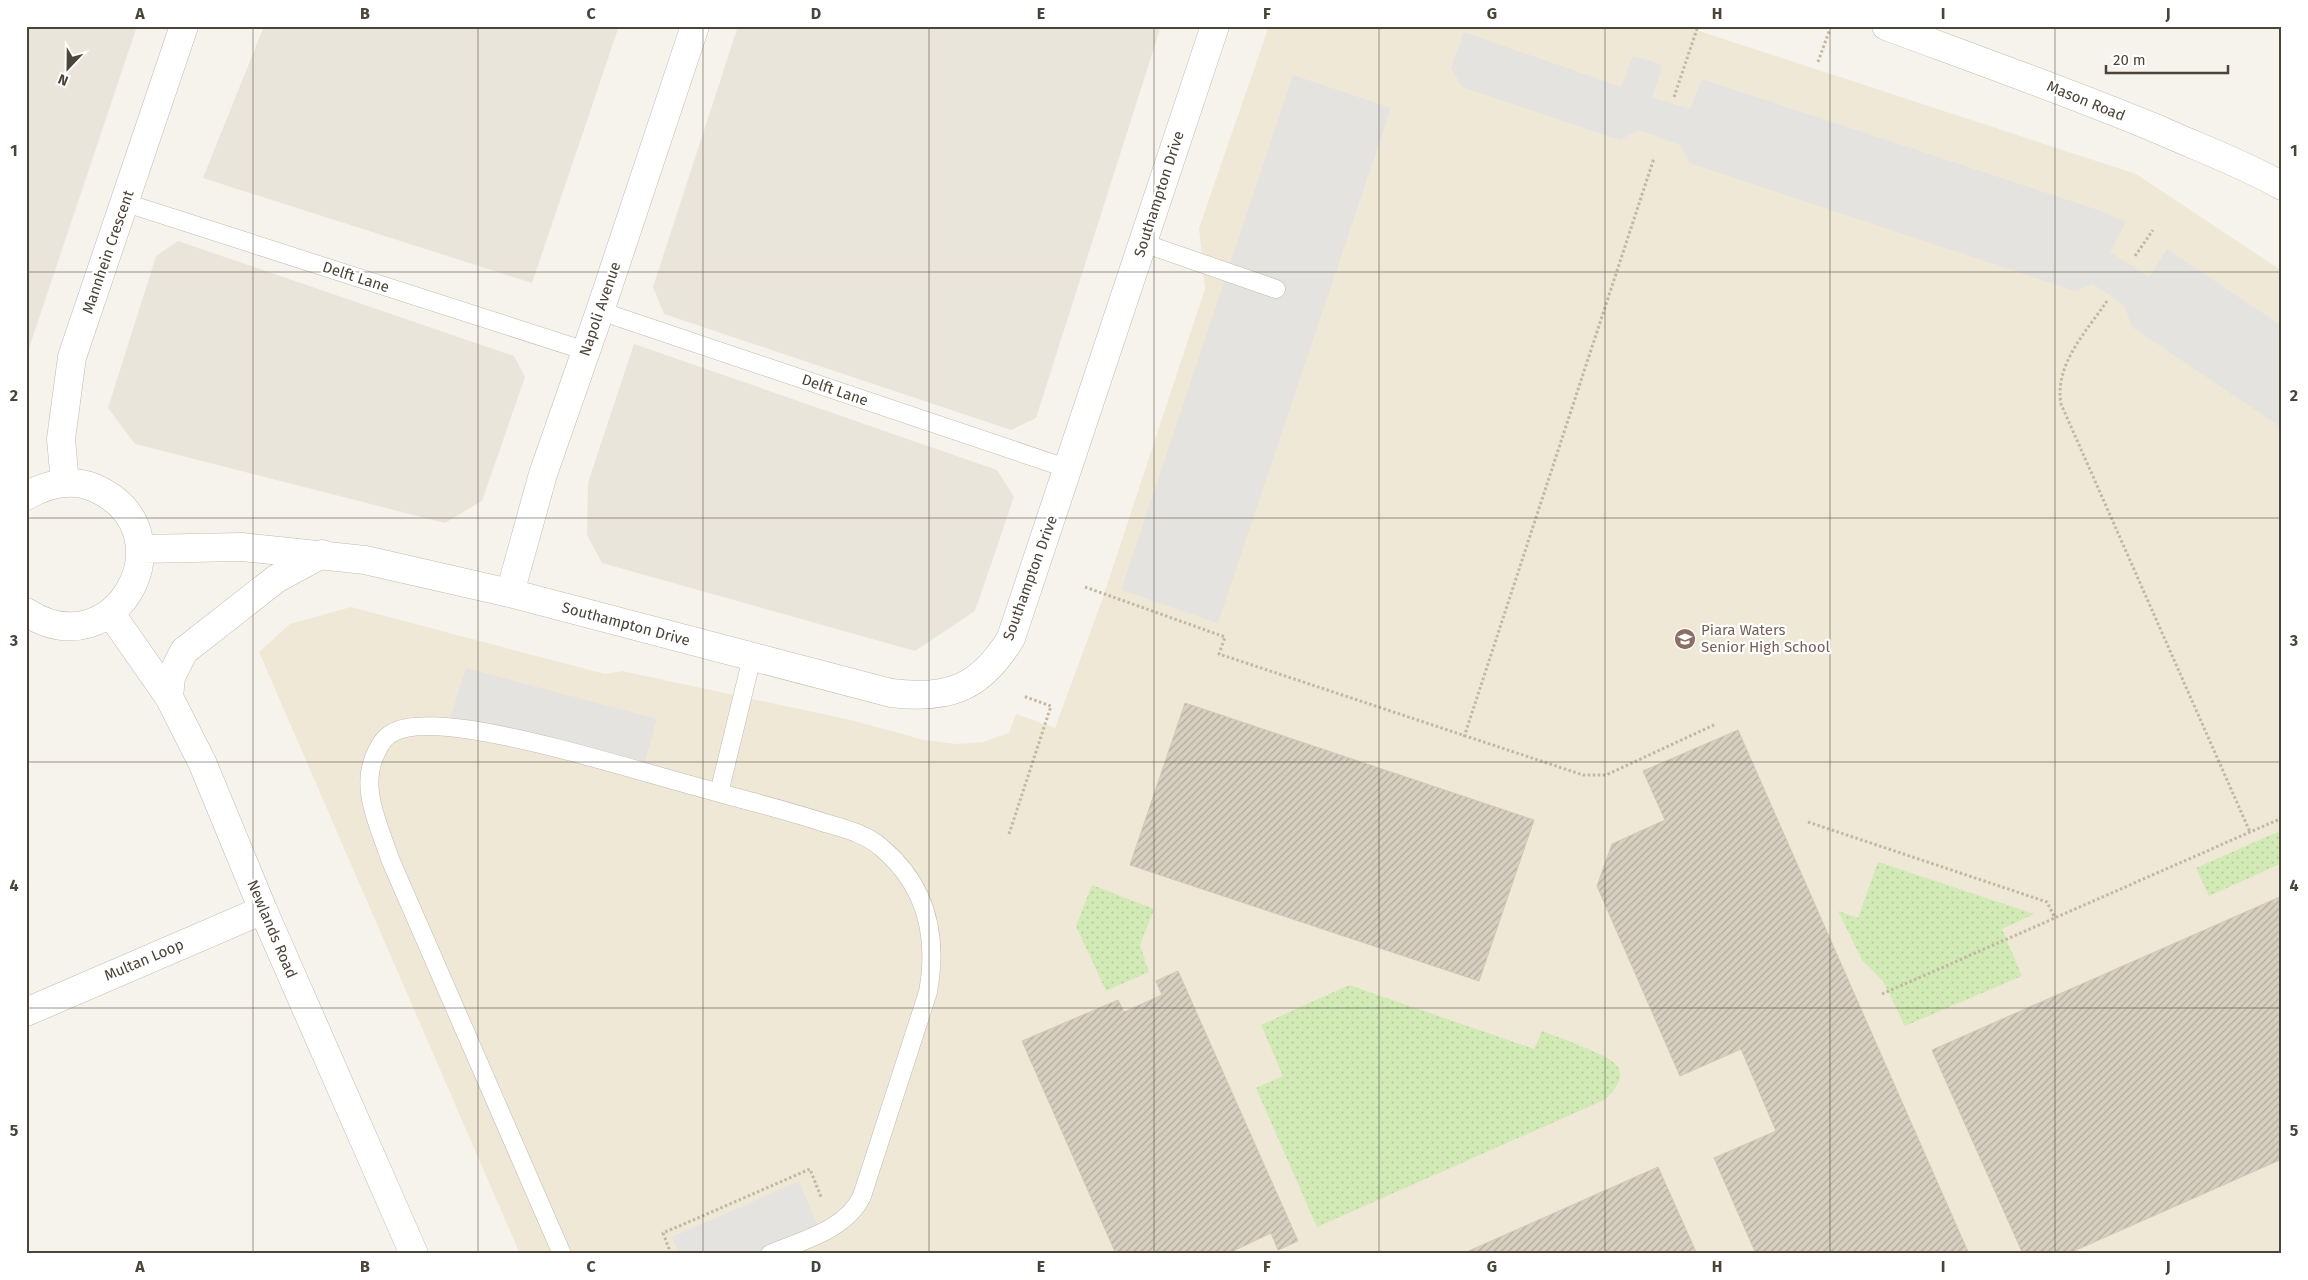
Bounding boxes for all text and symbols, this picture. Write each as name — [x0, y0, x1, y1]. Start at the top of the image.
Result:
text: A — [134, 4, 145, 23]
text: B — [360, 4, 370, 23]
text: C — [586, 4, 596, 23]
text: D — [811, 4, 821, 23]
text: E — [1037, 4, 1045, 23]
text: F — [1263, 4, 1271, 23]
text: G — [1487, 4, 1497, 23]
text: H — [1712, 4, 1722, 23]
text: I — [1941, 4, 1945, 23]
text: J — [2164, 4, 2171, 23]
north arrow — [42, 42, 92, 92]
scale bar — [2106, 42, 2228, 74]
text: 20 m — [2113, 51, 2146, 69]
text: N — [56, 70, 71, 89]
street label: Mason Road — [2044, 77, 2128, 125]
street label: Southampton Drive — [1130, 129, 1188, 259]
text: 1 — [10, 141, 18, 160]
text: 1 — [2290, 141, 2298, 160]
street label: Mannhein Crescent — [78, 187, 138, 316]
street label: Delft Lane — [320, 258, 392, 296]
street label: Napoli Avenue — [575, 260, 625, 358]
street label: Delft Lane — [799, 370, 871, 410]
text: 2 — [10, 386, 18, 405]
text: 2 — [2290, 386, 2298, 405]
street label: Southampton Drive — [999, 513, 1061, 643]
street label: Southampton Drive — [560, 598, 692, 650]
place label: Piara Waters Senior High School — [1701, 621, 1831, 656]
school or university icon: Piara Waters Senior High School — [1673, 627, 1697, 651]
text: 3 — [9, 631, 18, 650]
text: 3 — [2289, 631, 2298, 650]
text: 4 — [9, 876, 19, 895]
text: 4 — [2289, 876, 2299, 895]
street label: Newlands Road — [243, 877, 301, 981]
street label: Multan Loop — [102, 935, 186, 985]
text: 5 — [10, 1121, 19, 1140]
text: 5 — [2290, 1121, 2299, 1140]
text: A — [134, 1257, 145, 1276]
text: B — [360, 1257, 370, 1276]
text: C — [586, 1257, 596, 1276]
text: D — [811, 1257, 821, 1276]
text: E — [1037, 1257, 1045, 1276]
text: F — [1263, 1257, 1271, 1276]
text: G — [1487, 1257, 1497, 1276]
text: H — [1712, 1257, 1722, 1276]
text: I — [1941, 1257, 1945, 1276]
text: J — [2164, 1257, 2171, 1276]

